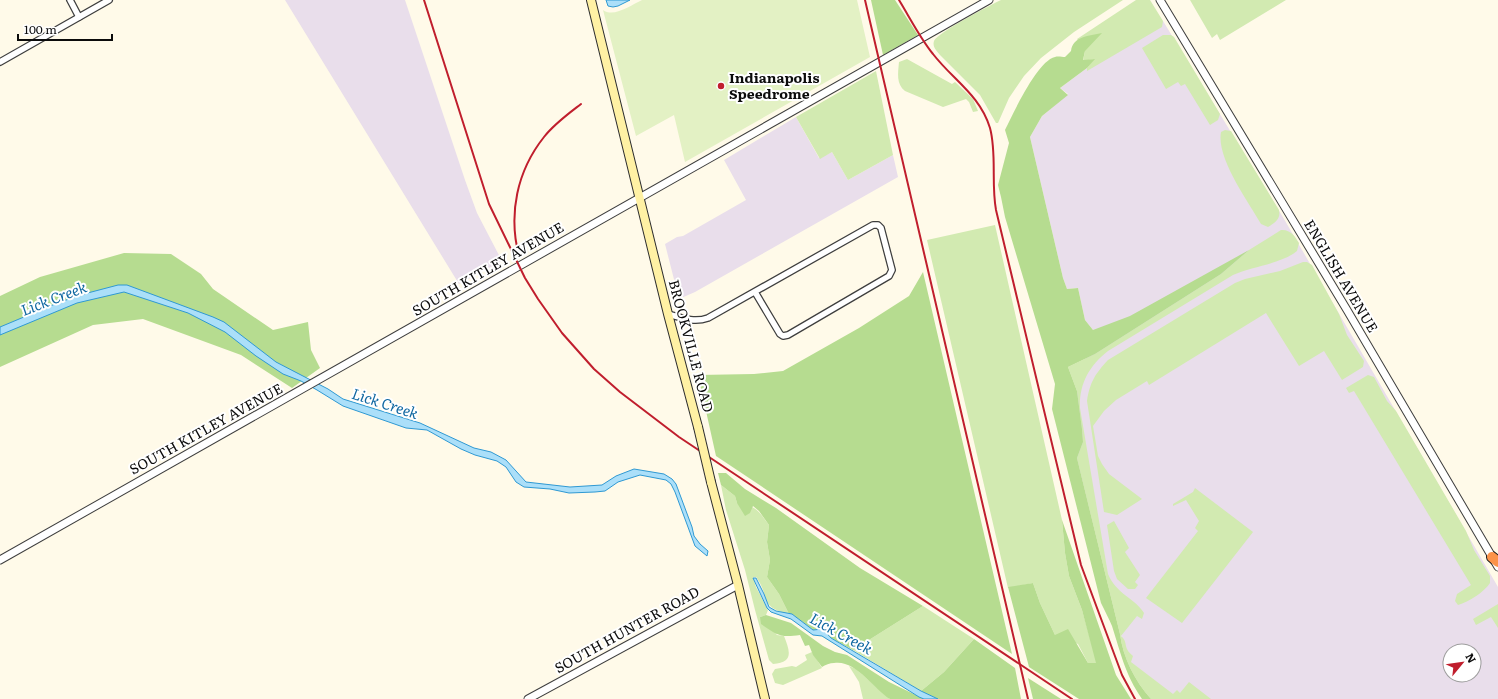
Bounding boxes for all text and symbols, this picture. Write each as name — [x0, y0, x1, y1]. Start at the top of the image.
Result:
scale bar — [18, 16, 112, 42]
text: 100 m — [24, 20, 57, 38]
place label: Indianapolis Speedrome — [729, 67, 819, 103]
marker: Indianapolis Speedrome — [716, 81, 726, 91]
street label: ENGLISH AVENUE — [1300, 215, 1384, 336]
street label: SOUTH KITLEY AVENUE — [408, 216, 567, 320]
water label: Lick Creek — [17, 274, 90, 321]
street label: BROOKVILLE ROAD — [665, 277, 719, 415]
street label: SOUTH KITLEY AVENUE — [125, 378, 286, 479]
water label: Lick Creek — [349, 381, 422, 424]
street label: SOUTH HUNTER ROAD — [550, 581, 703, 677]
water label: Lick Creek — [806, 606, 878, 660]
north arrow — [1442, 643, 1482, 683]
text: N — [1462, 650, 1481, 666]

